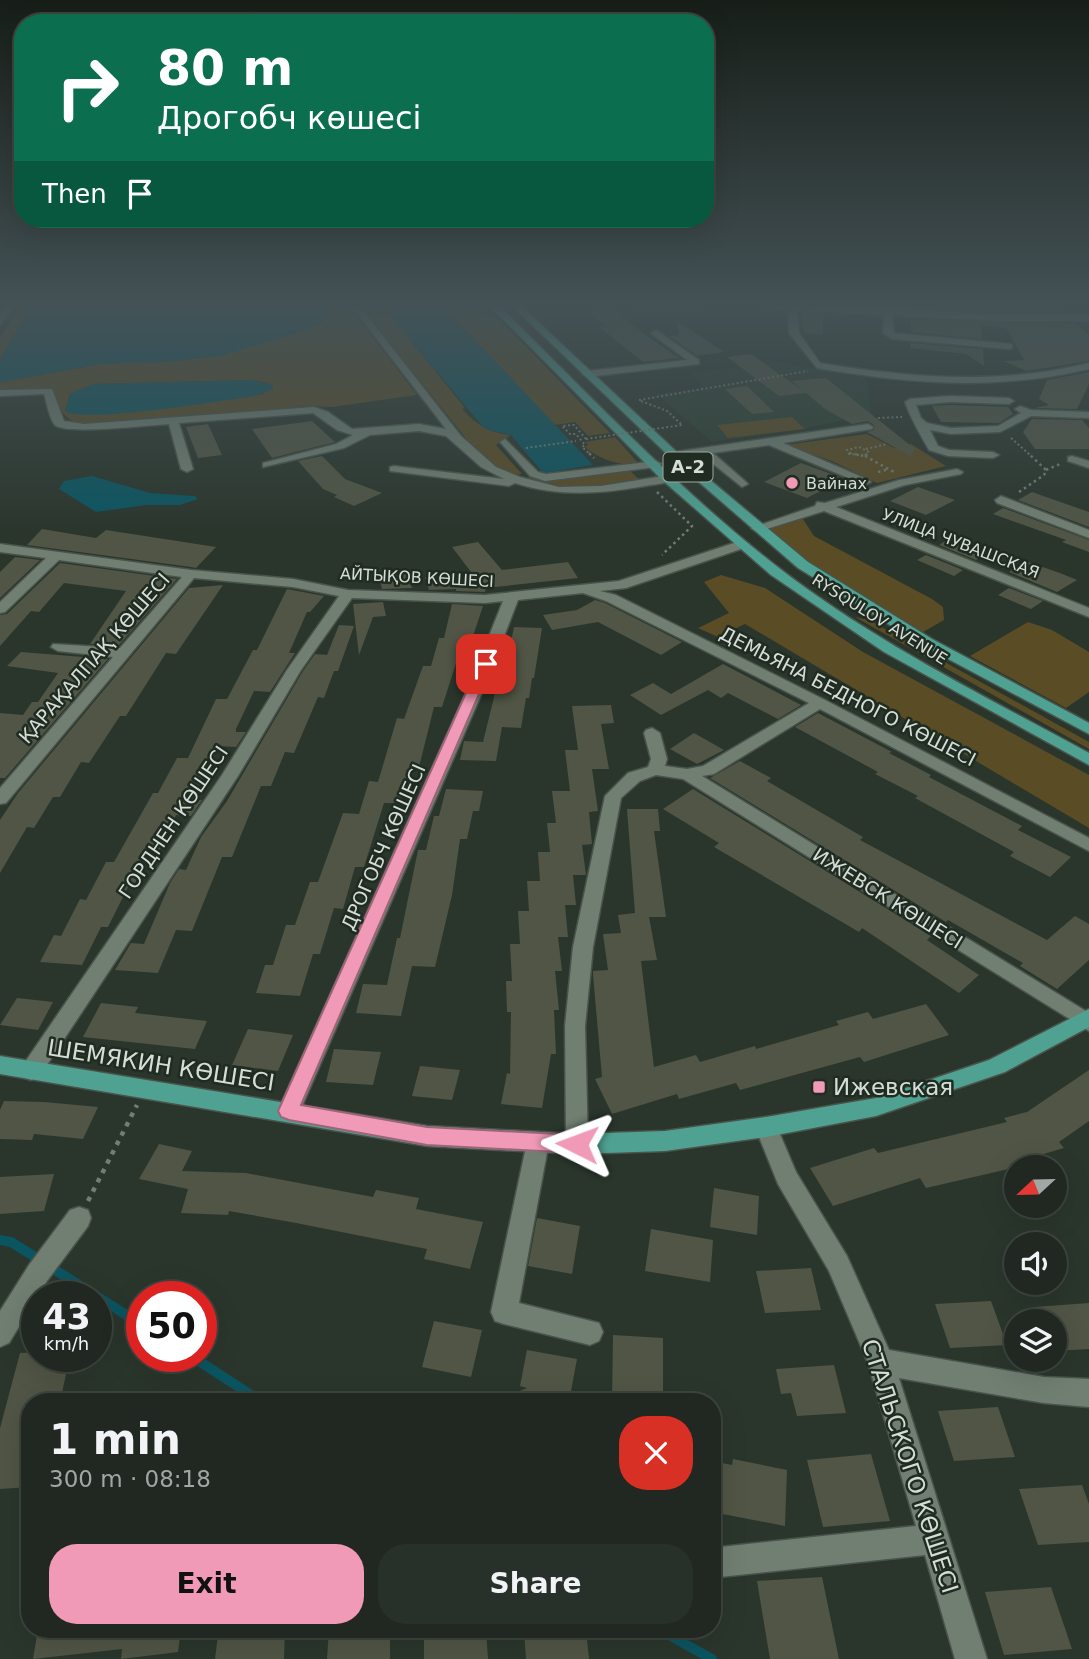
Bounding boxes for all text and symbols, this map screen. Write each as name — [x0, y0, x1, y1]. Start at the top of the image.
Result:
text: 80 m — [157, 40, 293, 97]
icon: right — [42, 42, 133, 133]
text: Дрогобч көшесі — [157, 99, 421, 137]
icon: arrive — [121, 175, 159, 213]
text: Then — [42, 179, 107, 209]
road number: A-2 — [664, 452, 712, 481]
place label: Вайнах — [806, 474, 867, 493]
marker: Вайнах — [784, 475, 800, 491]
street label: УЛИЦА ЧУВАШСКАЯ — [880, 505, 1042, 582]
street label: АЙТЫҚОВ КӨШЕСІ — [340, 564, 494, 591]
street label: ҚАРАҚАЛПАҚ КӨШЕСІ — [14, 568, 174, 748]
street label: RYSQULOV AVENUE — [809, 570, 951, 669]
street label: ДЕМЬЯНА БЕДНОГО КӨШЕСІ — [716, 622, 980, 770]
pin — [456, 634, 516, 694]
icon: arrive — [467, 645, 505, 683]
street label: ГОРДНЕН КӨШЕСІ — [114, 742, 232, 902]
street label: ДРОГОБЧ КӨШЕСІ — [336, 761, 430, 933]
street label: ИЖЕВСК КӨШЕСІ — [809, 843, 967, 953]
street label: ШЕМЯКИН КӨШЕСІ — [46, 1034, 276, 1096]
place label: Ижевская — [833, 1074, 953, 1100]
marker: Ижевская — [811, 1079, 827, 1095]
position arrow — [540, 1107, 614, 1181]
north arrow — [1004, 1155, 1068, 1218]
map controls — [1004, 1155, 1067, 1372]
button: sound — [1004, 1232, 1067, 1295]
speed limit sign: 50 — [126, 1281, 217, 1372]
text: 43 — [42, 1297, 91, 1337]
button: layers — [1004, 1309, 1067, 1372]
text: km/h — [44, 1333, 89, 1354]
street label: СТАЛЬСКОГО КӨШЕСІ — [857, 1336, 963, 1596]
text: 1 min — [49, 1415, 181, 1464]
button: close — [619, 1416, 693, 1490]
text: 300 m · 08:18 — [49, 1466, 211, 1492]
button: Exit — [49, 1544, 364, 1624]
button: Share — [378, 1544, 693, 1624]

